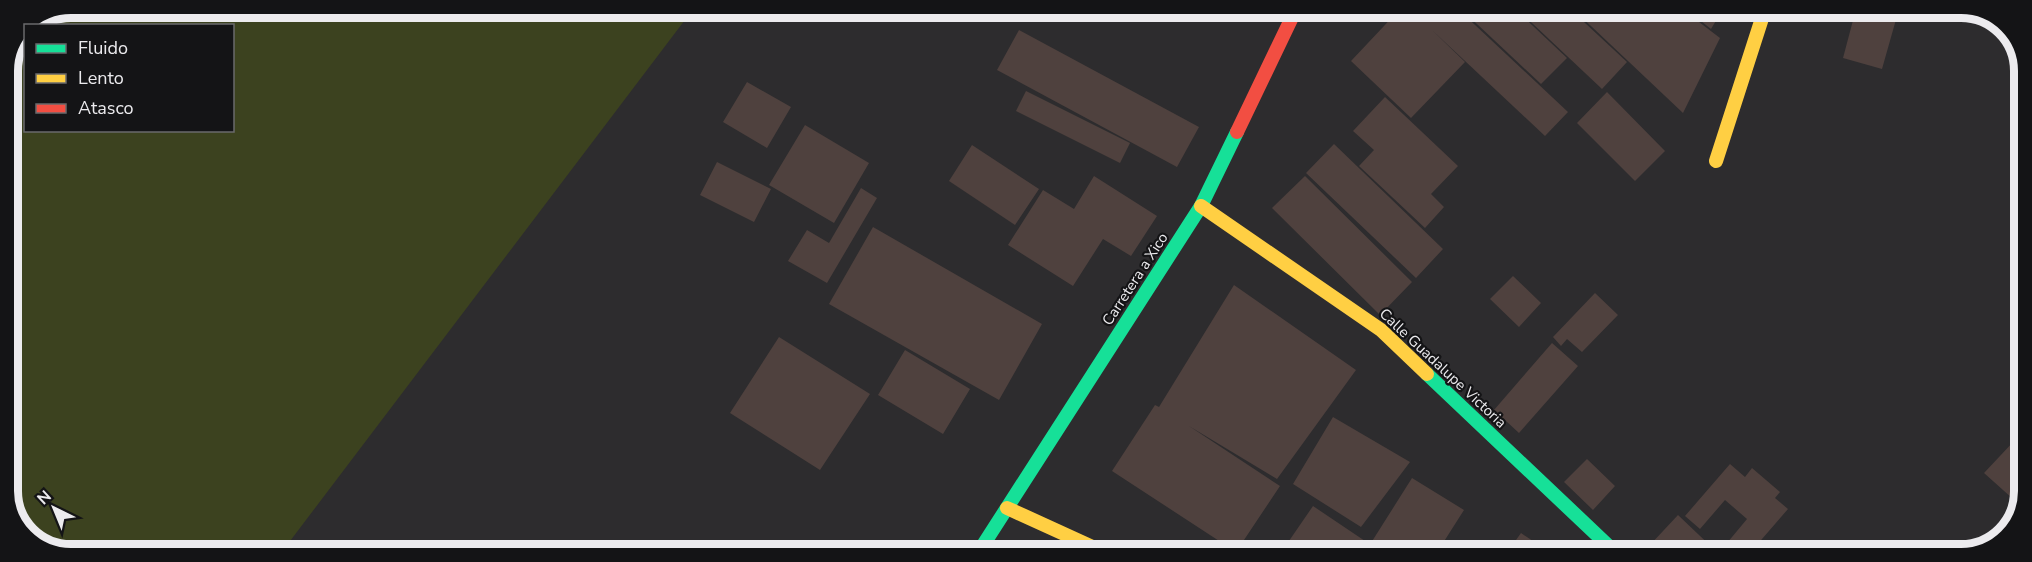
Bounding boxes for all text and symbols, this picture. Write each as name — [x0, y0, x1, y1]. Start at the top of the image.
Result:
legend — [24, 24, 234, 132]
text: Fluido — [78, 36, 128, 60]
text: Lento — [78, 66, 124, 90]
text: Atasco — [78, 96, 134, 120]
street label: Carretera a Xico — [1098, 229, 1172, 329]
street label: Calle Guadalupe Victoria — [1375, 304, 1511, 432]
north arrow — [24, 478, 84, 538]
text: N — [33, 486, 56, 510]

